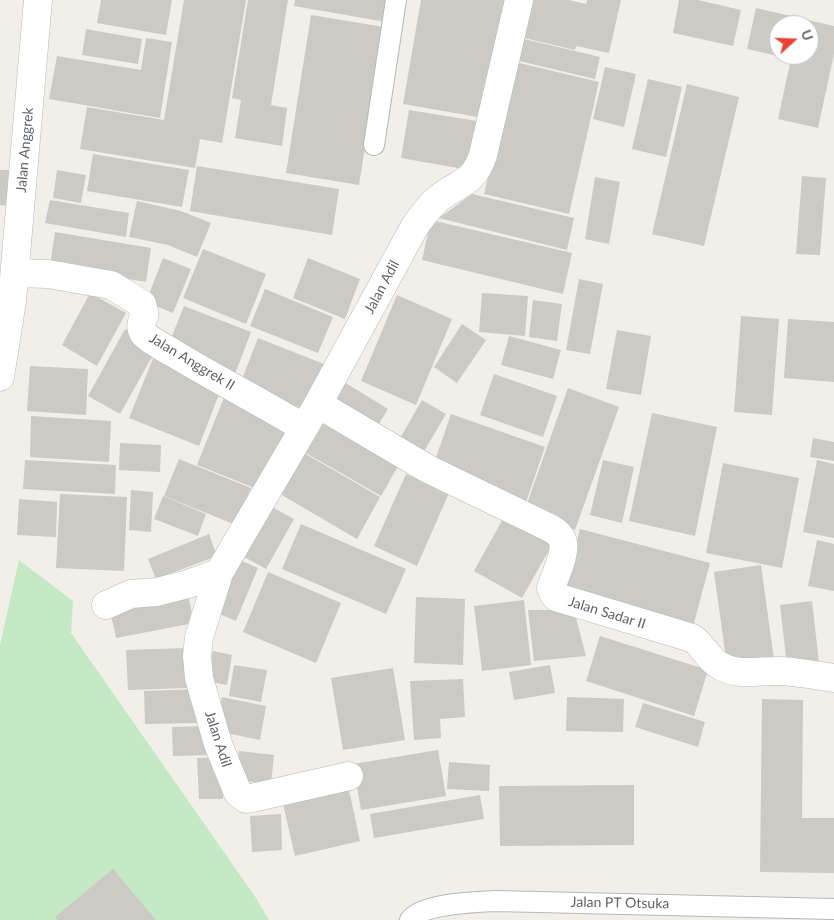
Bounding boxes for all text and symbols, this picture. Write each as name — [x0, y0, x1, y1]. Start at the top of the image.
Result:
north arrow — [769, 15, 819, 65]
text: U — [798, 27, 817, 43]
street label: Jalan Anggrek — [13, 107, 37, 193]
street label: Jalan Adil — [361, 257, 403, 317]
street label: Jalan Anggrek II — [146, 330, 238, 394]
street label: Jalan Sadar II — [566, 593, 648, 633]
street label: Jalan Adil — [201, 709, 235, 769]
street label: Jalan PT Otsuka — [571, 894, 669, 912]

